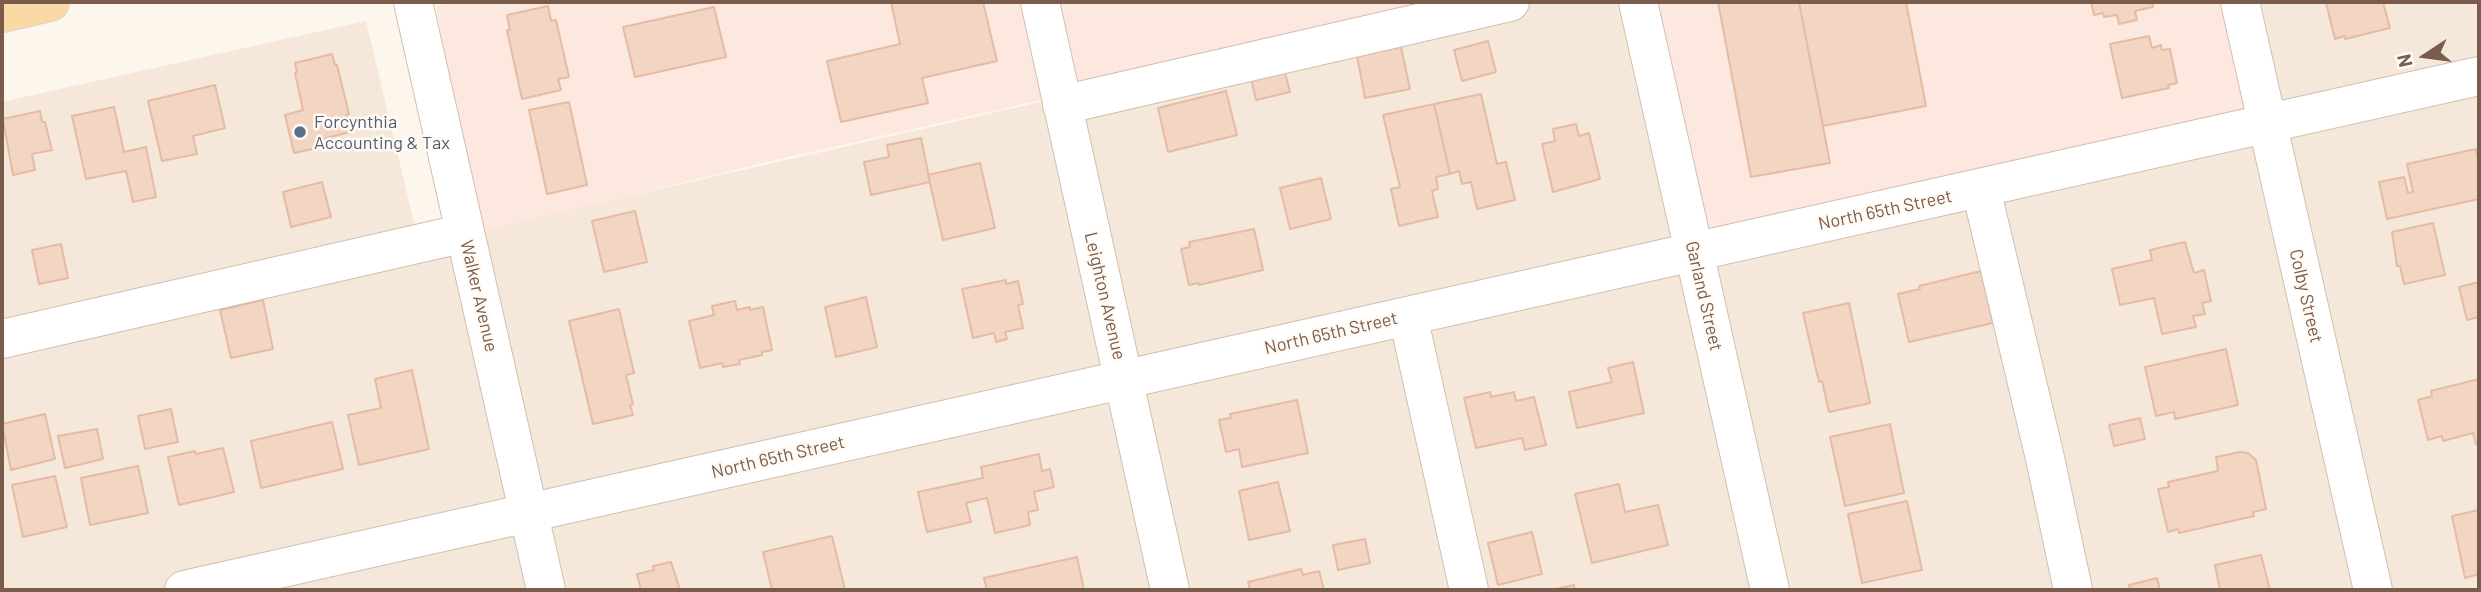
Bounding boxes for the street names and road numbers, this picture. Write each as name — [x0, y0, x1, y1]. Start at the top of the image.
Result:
street label: North 65th Street — [1816, 185, 1954, 235]
street label: Leighton Avenue — [1080, 230, 1130, 362]
street label: Walker Avenue — [456, 238, 502, 354]
street label: Garland Street — [1681, 239, 1727, 353]
street label: Colby Street — [2285, 247, 2327, 345]
street label: North 65th Street — [1262, 307, 1400, 359]
street label: North 65th Street — [709, 431, 847, 483]

